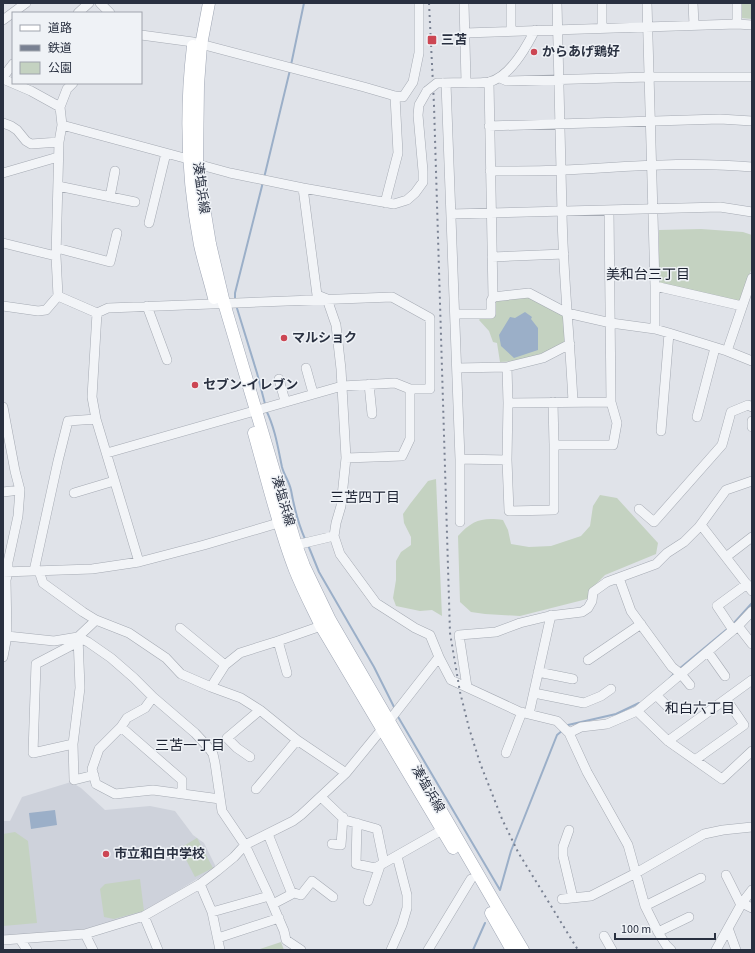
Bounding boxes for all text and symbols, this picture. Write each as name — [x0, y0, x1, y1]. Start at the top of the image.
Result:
legend — [12, 12, 142, 84]
text: 道路 — [48, 20, 72, 37]
place label: 三苫 — [441, 31, 467, 49]
marker: 三苫 — [426, 34, 438, 46]
text: 鉄道 — [48, 40, 72, 57]
place label: からあげ鶏好 — [542, 43, 620, 61]
marker: からあげ鶏好 — [529, 47, 539, 57]
text: 公園 — [48, 60, 72, 77]
street label: 湊塩浜線 — [188, 161, 214, 215]
district label: 美和台三丁目 — [606, 265, 690, 285]
place label: マルショク — [292, 329, 357, 347]
marker: マルショク — [279, 333, 289, 343]
place label: セブン-イレブン — [203, 376, 298, 394]
marker: セブン-イレブン — [190, 380, 200, 390]
street label: 湊塩浜線 — [267, 474, 299, 528]
district label: 三苫四丁目 — [330, 488, 400, 508]
district label: 和白六丁目 — [665, 699, 735, 719]
district label: 三苫一丁目 — [155, 736, 225, 756]
street label: 湊塩浜線 — [407, 762, 449, 816]
place label: 市立和白中学校 — [114, 845, 205, 863]
marker: 市立和白中学校 — [101, 849, 111, 859]
scale bar — [615, 915, 715, 941]
text: 100 m — [621, 921, 651, 938]

